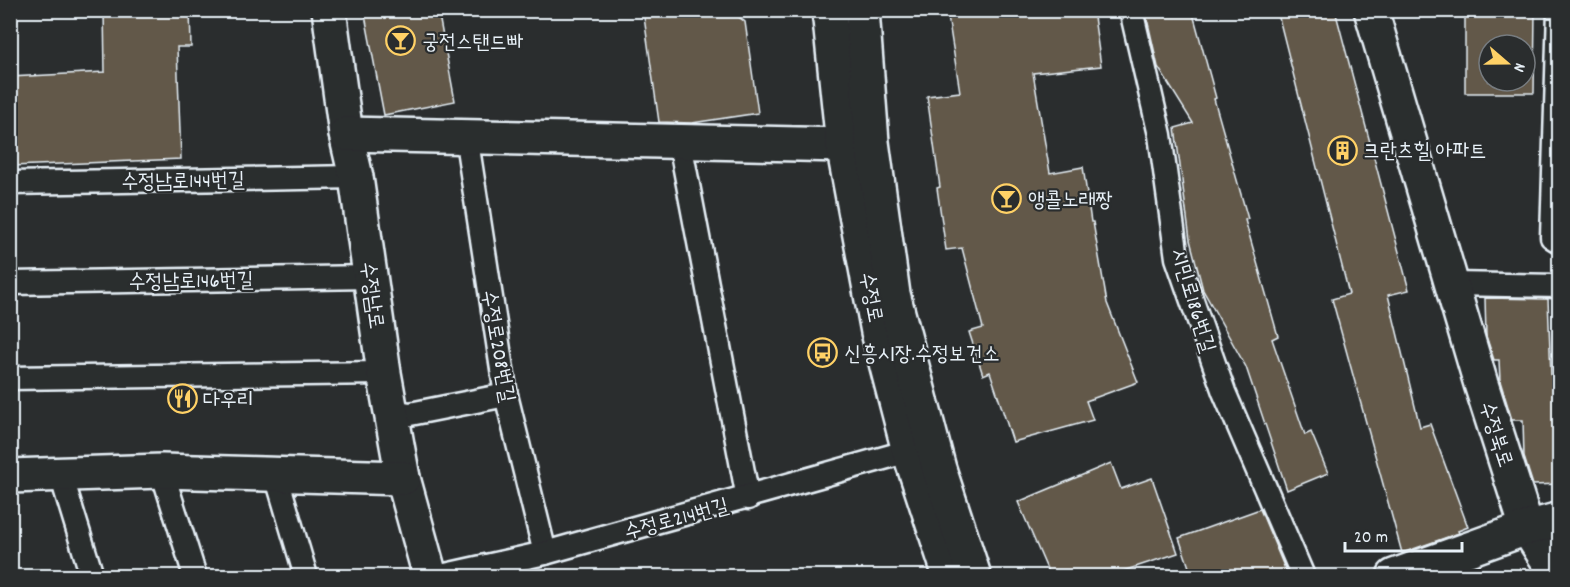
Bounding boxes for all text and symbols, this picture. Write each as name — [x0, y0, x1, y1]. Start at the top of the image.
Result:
bar icon: 궁전스탠드빠 — [385, 25, 417, 57]
place label: 궁전스탠드빠 — [422, 29, 523, 59]
north arrow — [1477, 33, 1537, 93]
text: N — [1507, 60, 1531, 75]
building icon: 크란츠힐 아파트 — [1326, 134, 1358, 166]
place label: 크란츠힐 아파트 — [1363, 138, 1486, 168]
street label: 수정남로144번길 — [121, 167, 245, 199]
bar icon: 앵콜노래짱 — [991, 183, 1023, 215]
place label: 앵콜노래짱 — [1028, 187, 1113, 217]
street label: 시민로186번길 — [1161, 245, 1221, 357]
street label: 수정남로 — [350, 260, 390, 331]
street label: 수정남로146번길 — [128, 267, 254, 299]
street label: 수정로 — [849, 270, 889, 325]
street label: 수정로208번길 — [471, 288, 521, 405]
bus stop icon: 신흥시장.수정보건소 — [807, 337, 839, 369]
place label: 신흥시장.수정보건소 — [844, 341, 1000, 371]
restaurant icon: 다우리 — [166, 383, 198, 415]
place label: 다우리 — [203, 387, 254, 417]
street label: 수정북로 — [1469, 398, 1519, 472]
street label: 수정로214번길 — [621, 493, 732, 549]
scale bar — [1345, 515, 1462, 553]
text: 20 m — [1354, 526, 1388, 551]

